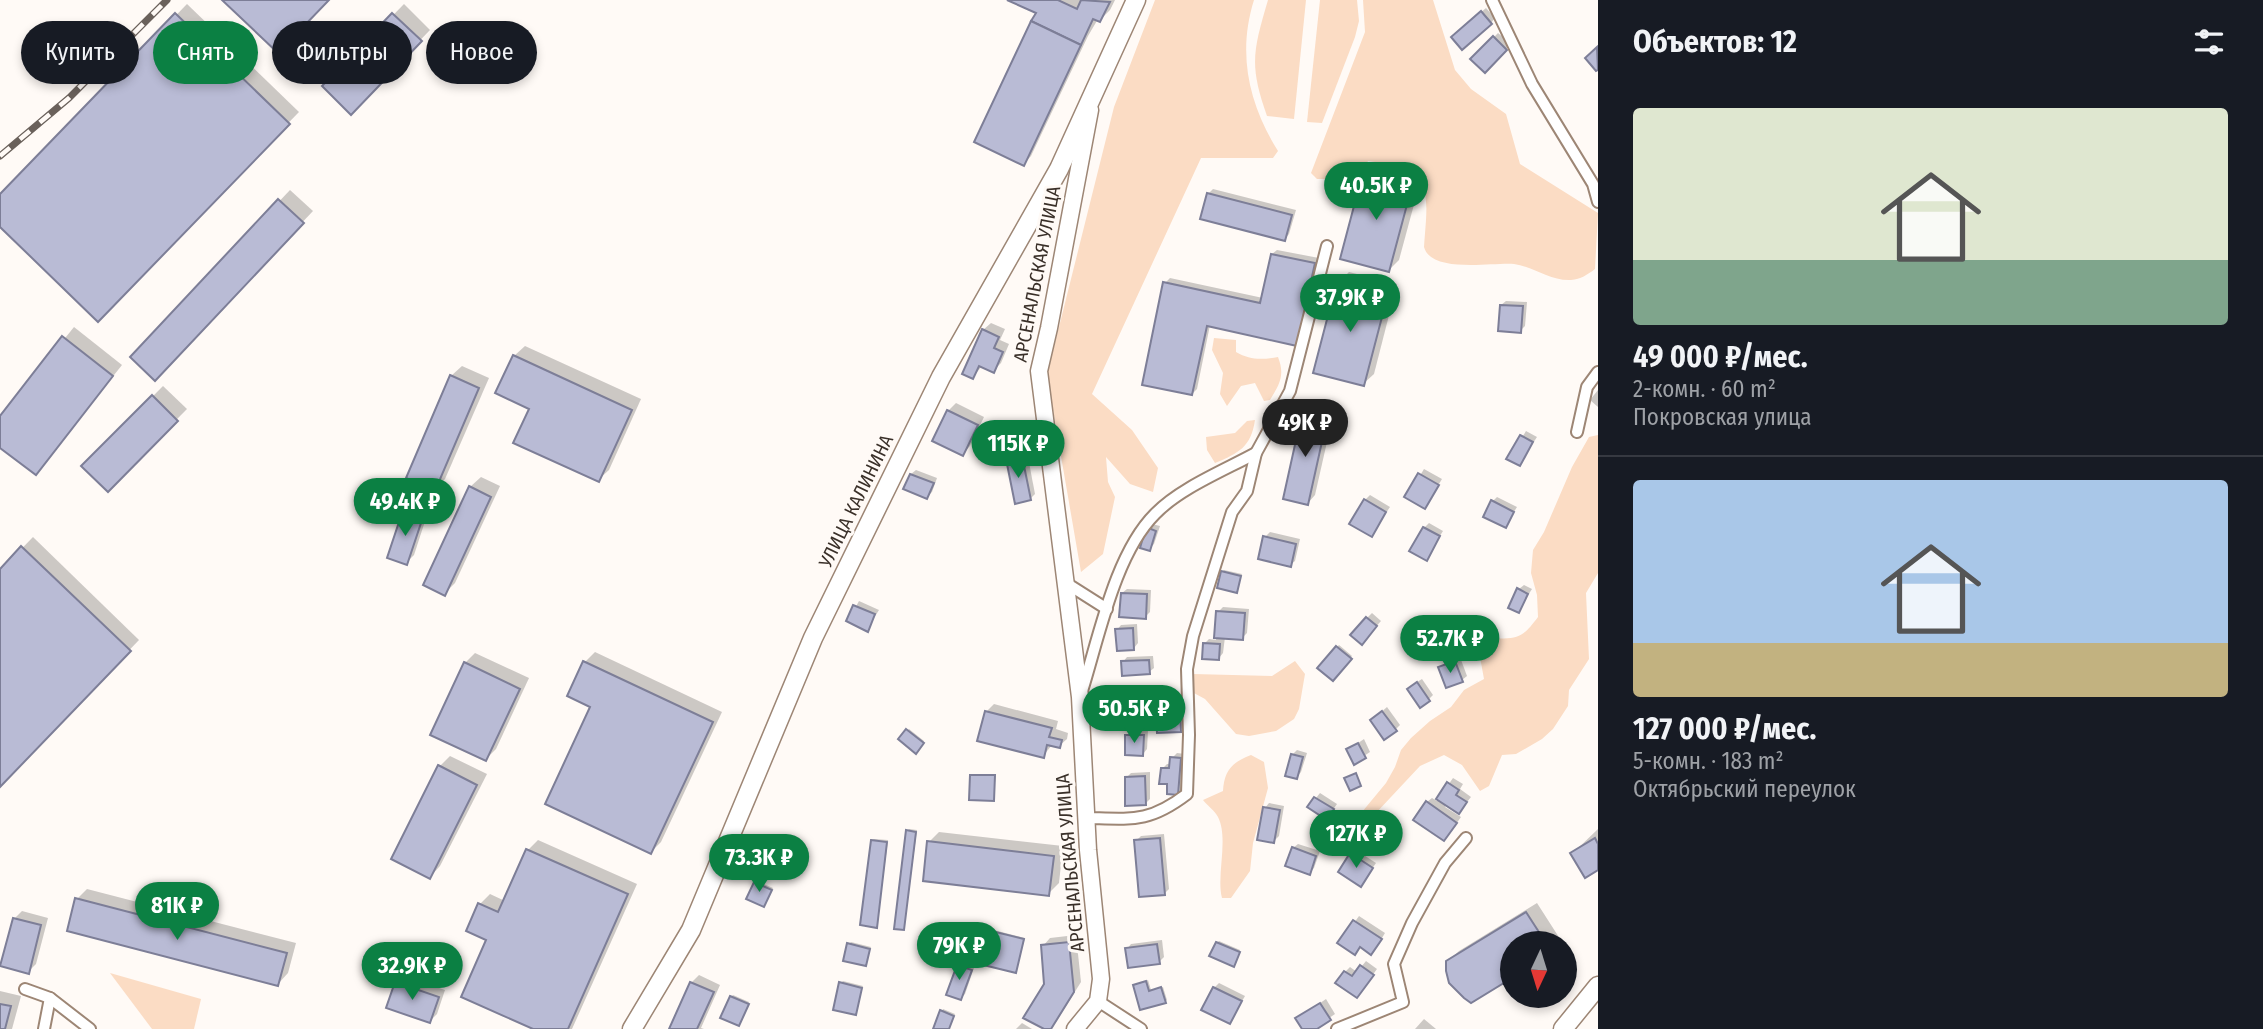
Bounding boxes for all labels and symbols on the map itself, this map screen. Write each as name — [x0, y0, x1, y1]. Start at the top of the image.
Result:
pin: 40.5K ₽ — [1311, 162, 1441, 222]
street label: АРСЕНАЛЬСКАЯ УЛИЦА — [1009, 184, 1065, 364]
pin: 37.9K ₽ — [1285, 274, 1415, 334]
pin: 49K ₽ — [1256, 400, 1354, 459]
pin: 115K ₽ — [961, 420, 1075, 480]
street label: УЛИЦА КАЛИНИНА — [813, 431, 898, 572]
pin: 49.4K ₽ — [340, 478, 470, 538]
pin: 52.7K ₽ — [1385, 616, 1515, 675]
pin: 50.5K ₽ — [1069, 686, 1199, 745]
street label: АРСЕНАЛЬСКАЯ УЛИЦА — [1051, 773, 1089, 953]
pin: 127K ₽ — [1299, 810, 1413, 870]
pin: 73.3K ₽ — [694, 834, 824, 894]
pin: 81K ₽ — [128, 883, 226, 942]
pin: 79K ₽ — [910, 922, 1008, 982]
north arrow — [1500, 931, 1577, 1008]
pin: 32.9K ₽ — [347, 942, 477, 1002]

